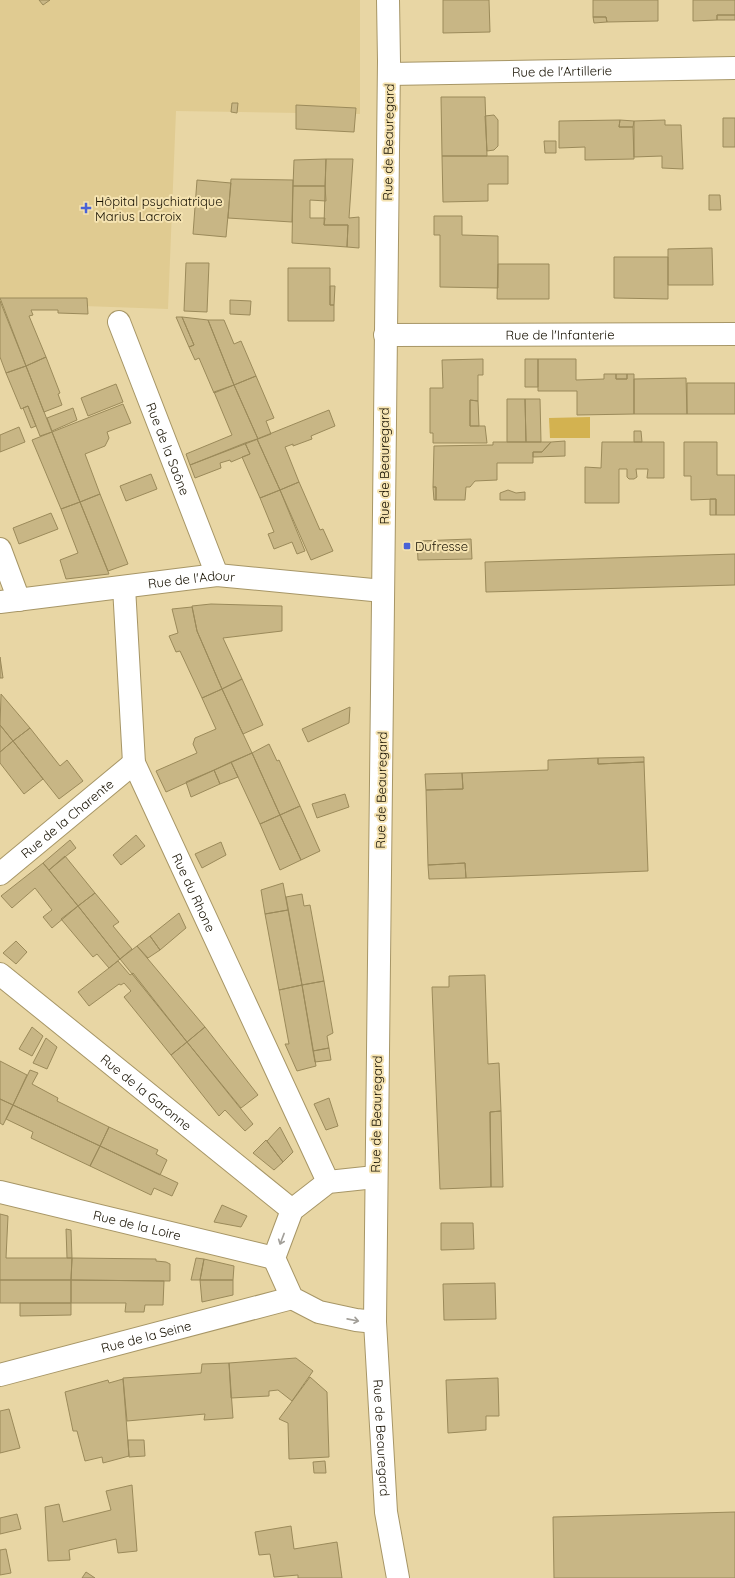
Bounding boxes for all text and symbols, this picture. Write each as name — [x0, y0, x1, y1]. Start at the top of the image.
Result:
street label: Rue de l'Artillerie — [512, 62, 612, 80]
street label: Rue de Beauregard — [379, 83, 397, 201]
place label: Hôpital psychiatrique Marius Lacroix — [95, 193, 223, 224]
marker: Hôpital psychiatrique Marius Lacroix — [80, 202, 92, 214]
street label: Rue de l'Infanterie — [505, 326, 615, 343]
street label: Rue de la Saône — [143, 400, 193, 497]
street label: Rue de Beauregard — [376, 407, 392, 525]
place label: Dufresse — [415, 538, 468, 554]
marker: Dufresse — [402, 541, 412, 551]
street label: Rue de l'Adour — [147, 567, 236, 592]
street label: Rue de Beauregard — [372, 731, 390, 849]
street label: Rue de la Charente — [18, 776, 116, 861]
street label: Rue du Rhone — [169, 851, 219, 934]
street label: Rue de la Garonne — [98, 1051, 195, 1134]
street label: Rue de Beauregard — [367, 1055, 385, 1173]
street label: Rue de la Loire — [92, 1207, 183, 1243]
one-way arrow — [277, 1232, 285, 1244]
one-way arrow — [346, 1316, 359, 1324]
street label: Rue de la Seine — [99, 1317, 193, 1356]
street label: Rue de Beauregard — [370, 1379, 393, 1497]

